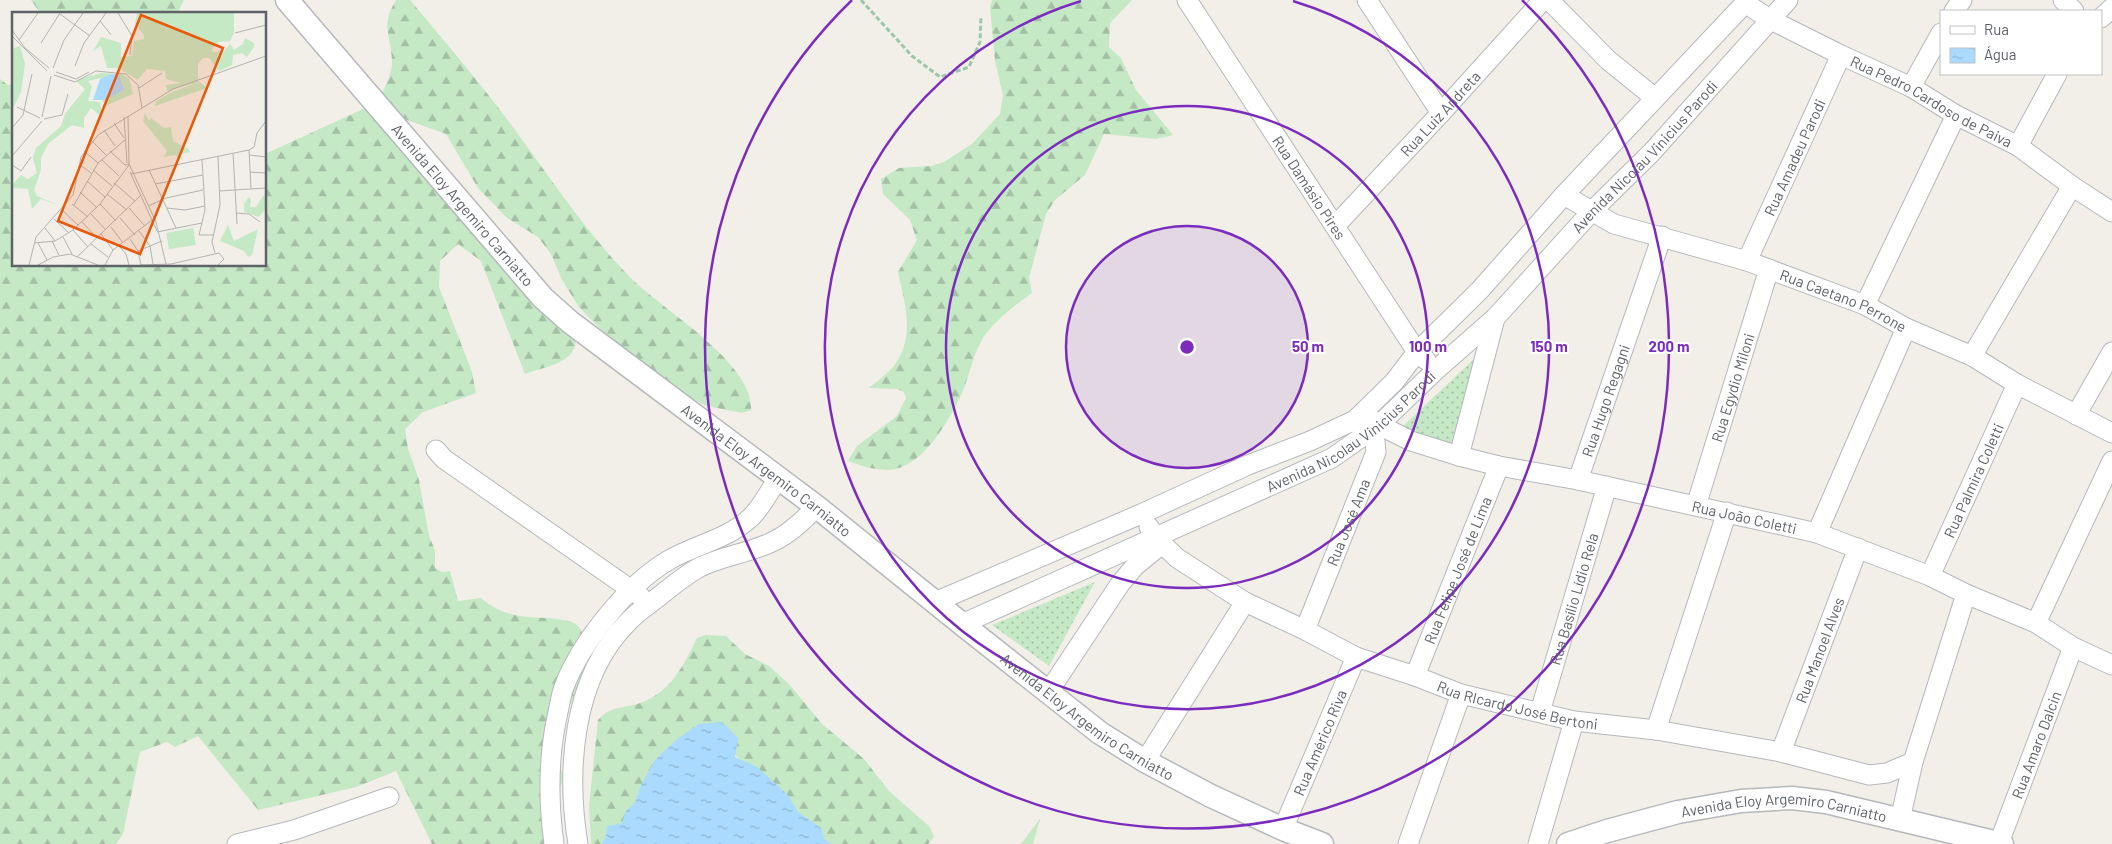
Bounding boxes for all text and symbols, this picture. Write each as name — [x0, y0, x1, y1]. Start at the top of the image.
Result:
legend — [1940, 10, 2102, 75]
inset map — [12, 12, 266, 266]
text: Rua — [1984, 20, 2009, 38]
text: Água — [1984, 45, 2017, 63]
street label: Rua Pedro Cardoso de Paiva — [1848, 52, 2015, 151]
street label: Rua Luiz Andreta — [1396, 67, 1484, 160]
street label: Avenida Nicolau Vinicius Parodi — [1568, 77, 1721, 236]
street label: Rua Amadeu Parodi — [1760, 96, 1829, 219]
street label: Avenida Eloy Argemiro Carniatto — [388, 120, 538, 290]
street label: Rua Damásio Pires — [1269, 132, 1350, 243]
street label: Rua Caetano Perrone — [1777, 265, 1910, 336]
street label: Rua Egydio Miloni — [1707, 331, 1758, 444]
text: 50 m — [1292, 337, 1324, 355]
text: 100 m — [1409, 337, 1447, 355]
text: 150 m — [1530, 337, 1568, 355]
text: 200 m — [1648, 337, 1690, 355]
centre of rings — [1178, 338, 1196, 356]
street label: Rua Hugo Regagni — [1578, 342, 1633, 459]
street label: Avenida Nicolau Vinicius Parodi — [1263, 367, 1439, 495]
street label: Avenida Eloy Argemiro Carniatto — [678, 400, 855, 540]
street label: Rua Palmira Coletti — [1940, 420, 2007, 540]
street label: Rua José Ama — [1323, 476, 1373, 568]
street label: Rua Felipe José de Lima — [1420, 494, 1495, 646]
street label: Rua João Coletti — [1690, 497, 1799, 537]
street label: Rua Basílio Lídio Rela — [1545, 531, 1602, 667]
street label: Rua Manoel Alves — [1791, 595, 1848, 705]
street label: Avenida Eloy Argemiro Carniatto — [997, 649, 1177, 784]
street label: Rua RIcardo José Bertoni — [1435, 677, 1599, 733]
street label: Rua Américo Riva — [1289, 687, 1350, 798]
street label: Rua Amaro Dalcin — [2008, 688, 2065, 801]
street label: Avenida Eloy Argemiro Carniatto — [1680, 789, 1889, 825]

